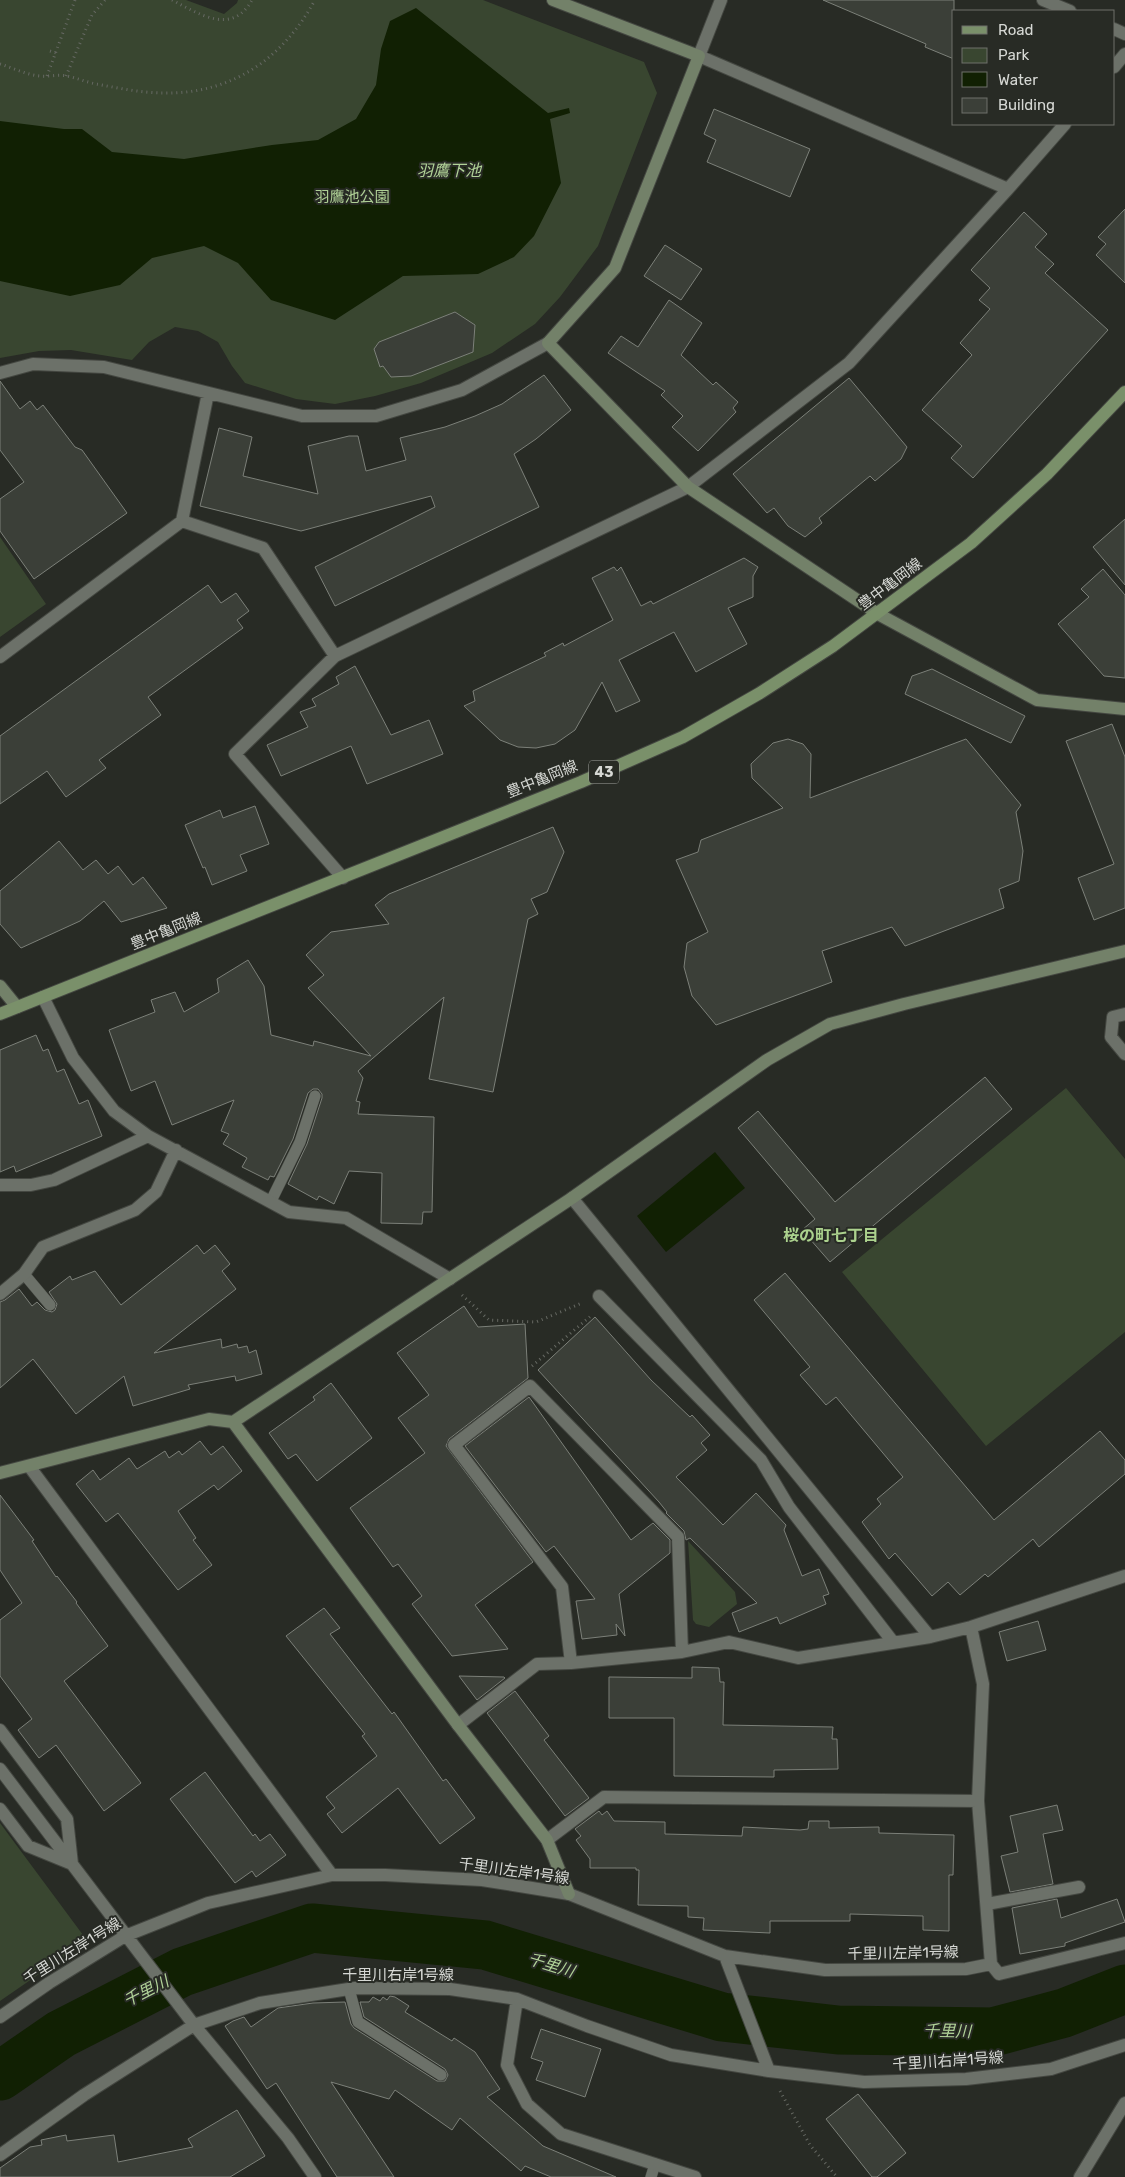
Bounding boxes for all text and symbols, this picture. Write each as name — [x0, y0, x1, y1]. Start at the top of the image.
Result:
legend — [952, 10, 1115, 125]
text: Road — [998, 21, 1034, 39]
text: Park — [998, 46, 1029, 64]
text: Water — [998, 71, 1038, 89]
text: Building — [998, 96, 1055, 114]
water label: 羽鷹下池 — [417, 161, 483, 180]
park label: 羽鷹池公園 — [314, 188, 390, 206]
street label: 豊中亀岡線 — [855, 554, 925, 614]
street label: 豊中亀岡線 — [504, 757, 580, 801]
road number: 43 — [589, 760, 619, 784]
street label: 豊中亀岡線 — [128, 909, 204, 953]
district label: 桜の町七丁目 — [783, 1226, 879, 1245]
street label: 千里川左岸1号線 — [458, 1854, 570, 1888]
street label: 千里川左岸1号線 — [20, 1914, 124, 1988]
street label: 千里川左岸1号線 — [847, 1943, 959, 1963]
water label: 千里川 — [525, 1949, 579, 1982]
street label: 千里川右岸1号線 — [342, 1966, 454, 1984]
water label: 千里川 — [120, 1971, 173, 2010]
water label: 千里川 — [923, 2021, 973, 2041]
street label: 千里川右岸1号線 — [892, 2048, 1004, 2074]

